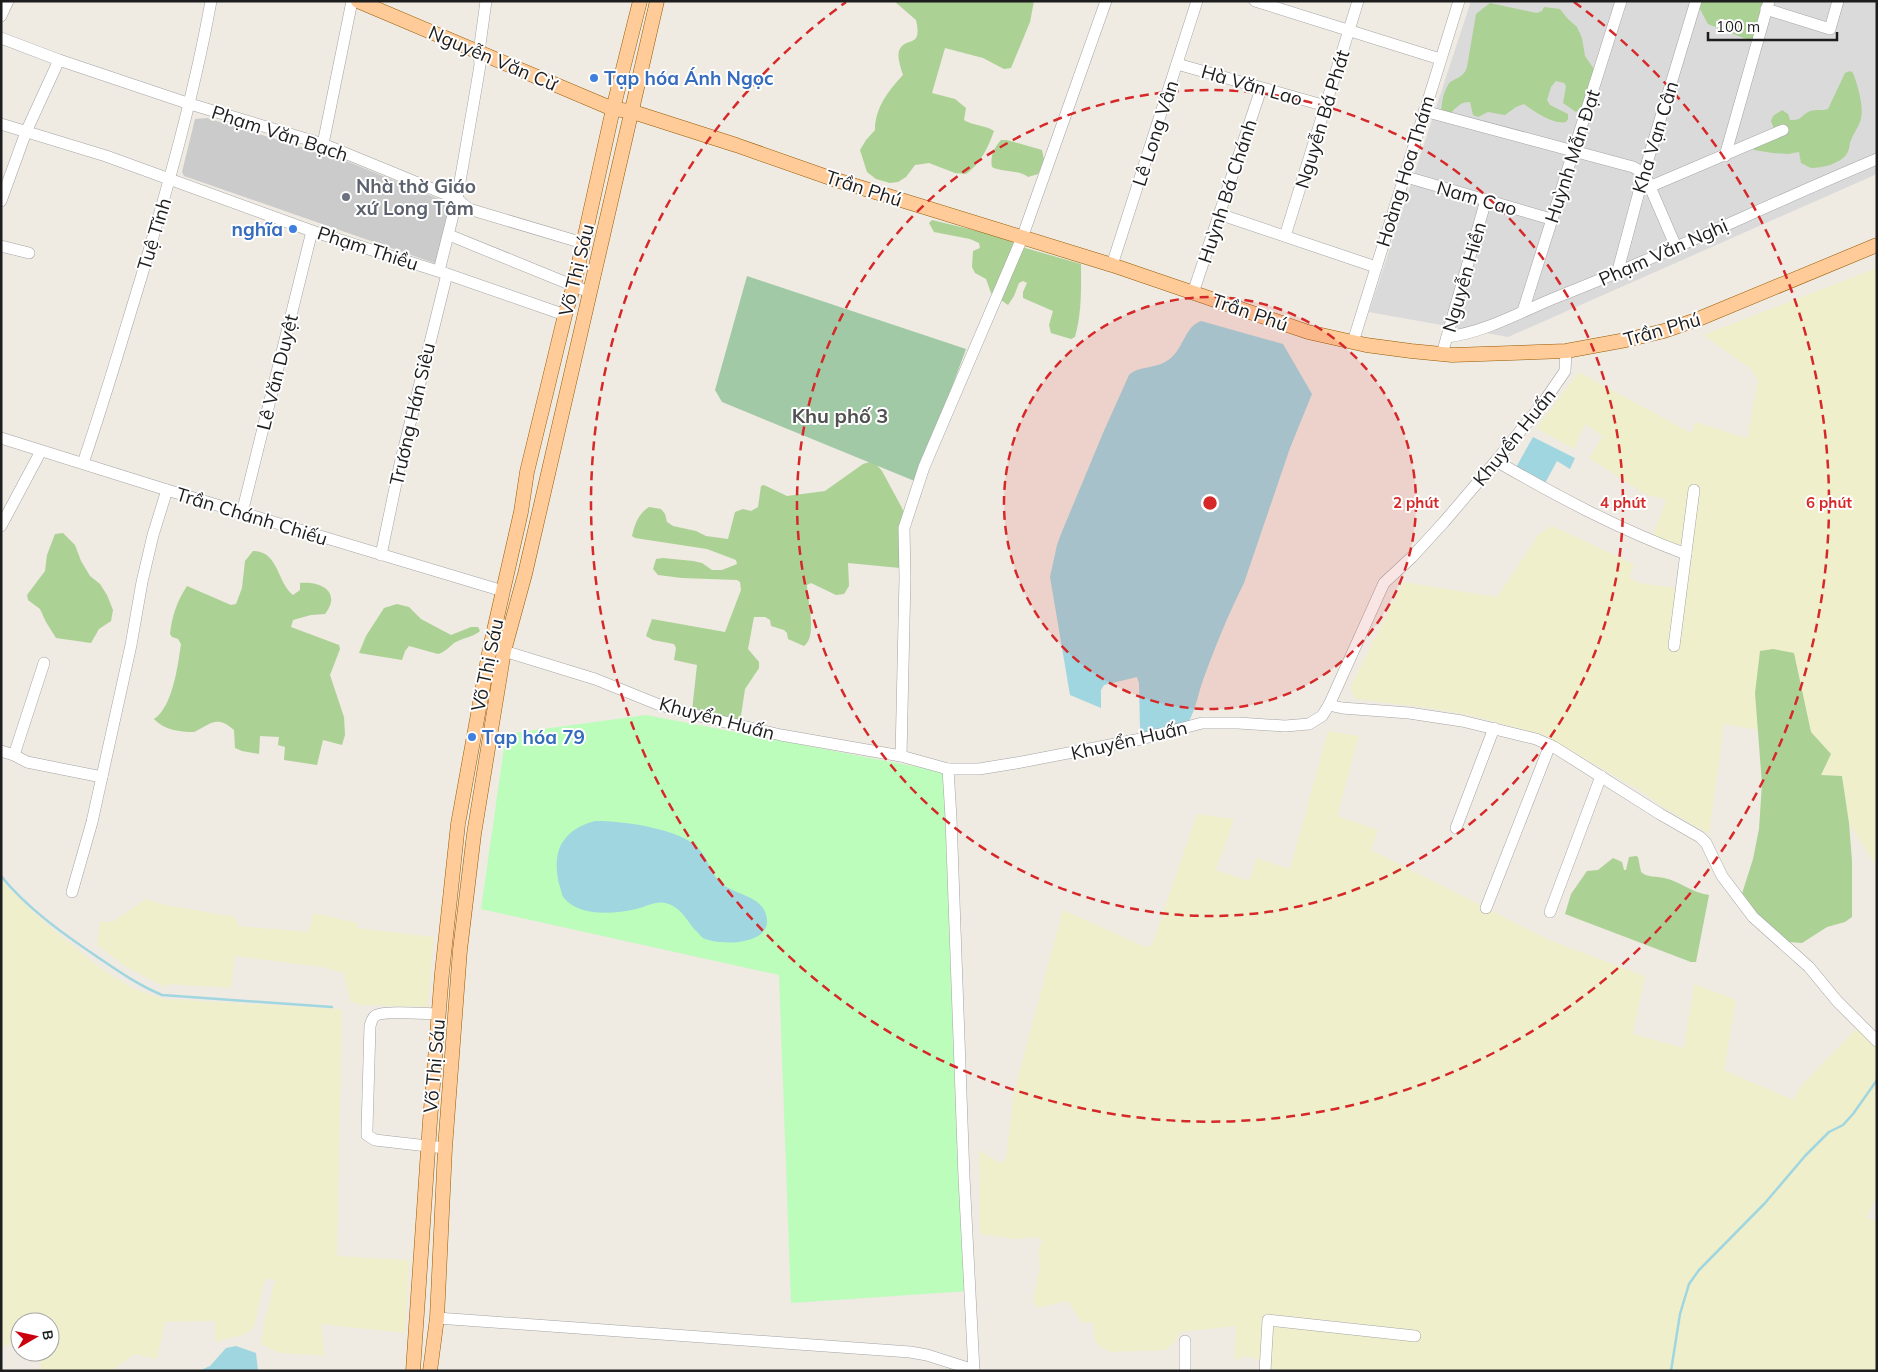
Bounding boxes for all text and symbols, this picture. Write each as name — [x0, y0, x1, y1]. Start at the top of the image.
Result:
scale bar — [1708, 10, 1837, 42]
text: 100 m — [1716, 17, 1760, 36]
street label: Nguyễn Văn Cừ — [425, 20, 562, 96]
street label: Nguyễn Bá Phát — [1289, 46, 1355, 191]
street label: Hà Văn Lao — [1199, 59, 1305, 111]
place label: Tạp hóa Ánh Ngọc — [604, 66, 774, 90]
marker: Tạp hóa Ánh Ngọc — [588, 72, 600, 84]
street label: Lê Long Vân — [1127, 77, 1183, 189]
street label: Kha Vạn Cân — [1627, 78, 1683, 196]
street label: Huỳnh Mẫn Đạt — [1539, 86, 1605, 226]
street label: Hoàng Hoa Thám — [1371, 93, 1439, 249]
street label: Phạm Văn Bạch — [209, 100, 351, 166]
street label: Huỳnh Bá Chánh — [1192, 116, 1262, 266]
street label: Trần Phú — [823, 164, 905, 212]
place label: Nhà thờ Giáo xứ Long Tâm — [355, 174, 476, 220]
street label: Nam Cao — [1434, 175, 1520, 221]
marker: Nhà thờ Giáo xứ Long Tâm — [340, 191, 352, 203]
street label: Tuệ Tĩnh — [132, 195, 176, 273]
street label: Phạm Văn Nghị — [1595, 213, 1731, 291]
place label: nghĩa — [232, 217, 283, 241]
street label: Nguyễn Hiền — [1437, 219, 1491, 335]
street label: Phạm Thiều — [314, 220, 422, 276]
street label: Võ Thị Sáu — [553, 221, 599, 319]
marker: nghĩa — [287, 223, 299, 235]
street label: Trần Phú — [1209, 288, 1291, 336]
street label: Trần Phú — [1621, 307, 1703, 351]
street label: Lê Văn Duyệt — [251, 311, 303, 432]
street label: Trương Hán Siêu — [384, 340, 440, 488]
street label: Khuyển Huấn — [1467, 383, 1561, 491]
district label: Khu phố 3 — [792, 403, 888, 428]
street label: Trần Chánh Chiếu — [173, 482, 331, 550]
text: 2 phút — [1393, 493, 1439, 512]
text: 4 phút — [1600, 493, 1646, 512]
text: 6 phút — [1806, 493, 1852, 512]
centre of rings — [1201, 494, 1219, 512]
street label: Võ Thị Sáu — [465, 616, 509, 714]
street label: Khuyển Huấn — [657, 691, 777, 745]
street label: Khuyển Huấn — [1069, 715, 1189, 765]
place label: Tạp hóa 79 — [482, 725, 585, 749]
marker: Tạp hóa 79 — [466, 731, 478, 743]
street label: Võ Thị Sáu — [418, 1018, 450, 1114]
north arrow — [10, 1312, 60, 1362]
text: B — [38, 1329, 58, 1341]

